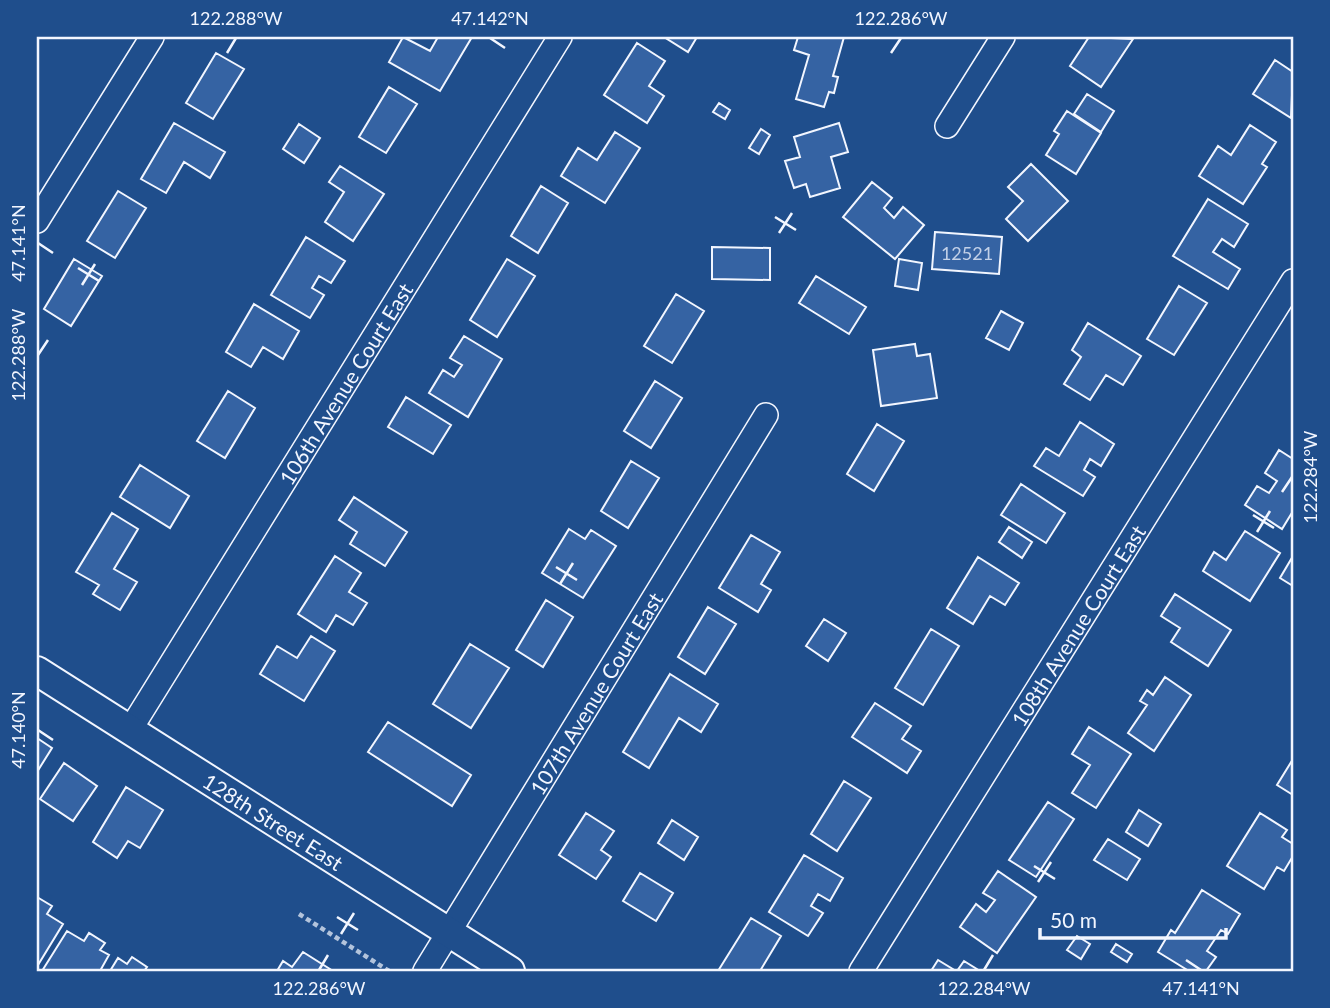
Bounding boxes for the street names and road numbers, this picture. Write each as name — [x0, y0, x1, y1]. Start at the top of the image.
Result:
street label: 106th Avenue Court East — [273, 278, 417, 489]
street label: 108th Avenue Court East — [1005, 520, 1150, 730]
street label: 107th Avenue Court East — [524, 587, 667, 799]
street label: 128th Street East — [199, 767, 349, 875]

